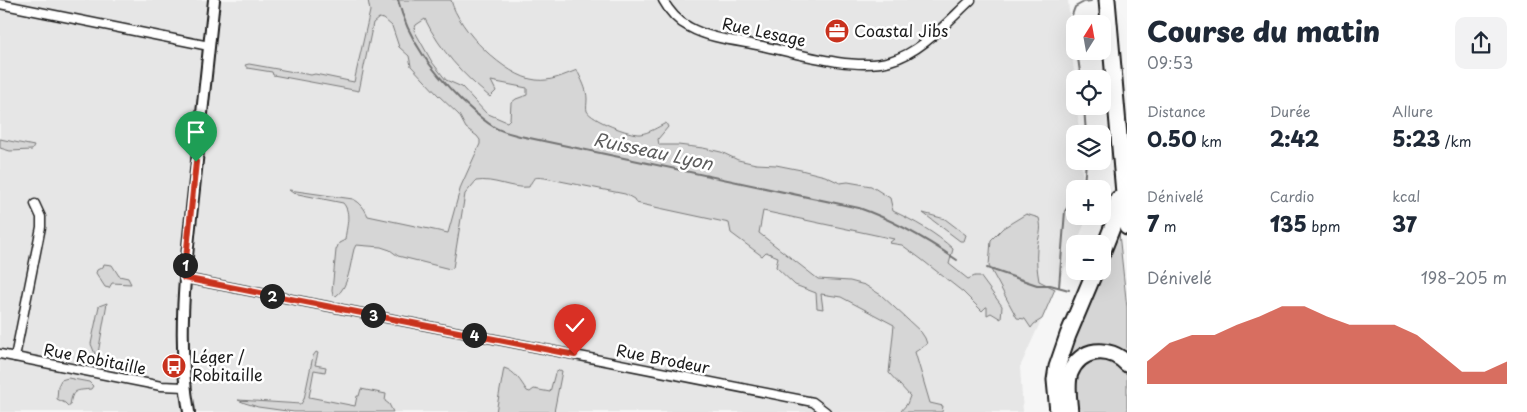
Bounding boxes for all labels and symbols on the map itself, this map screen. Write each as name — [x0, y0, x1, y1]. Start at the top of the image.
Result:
street label: Rue Lesage — [720, 10, 808, 52]
north arrow — [1066, 15, 1111, 60]
office icon: Coastal Jibs — [824, 18, 850, 44]
place label: Coastal Jibs — [854, 18, 948, 42]
pin — [175, 111, 217, 162]
water label: Ruisseau Lyon — [591, 125, 716, 177]
pin: 1 — [172, 252, 198, 278]
pin: 2 — [260, 284, 284, 308]
pin: 3 — [360, 302, 386, 328]
pin — [554, 304, 596, 355]
pin: 4 — [462, 322, 486, 348]
street label: Rue Robitaille — [42, 336, 149, 380]
street label: Rue Brodeur — [614, 337, 713, 379]
place label: Léger / Robitaille — [192, 344, 263, 386]
bus stop icon: Léger / Robitaille — [161, 353, 187, 379]

